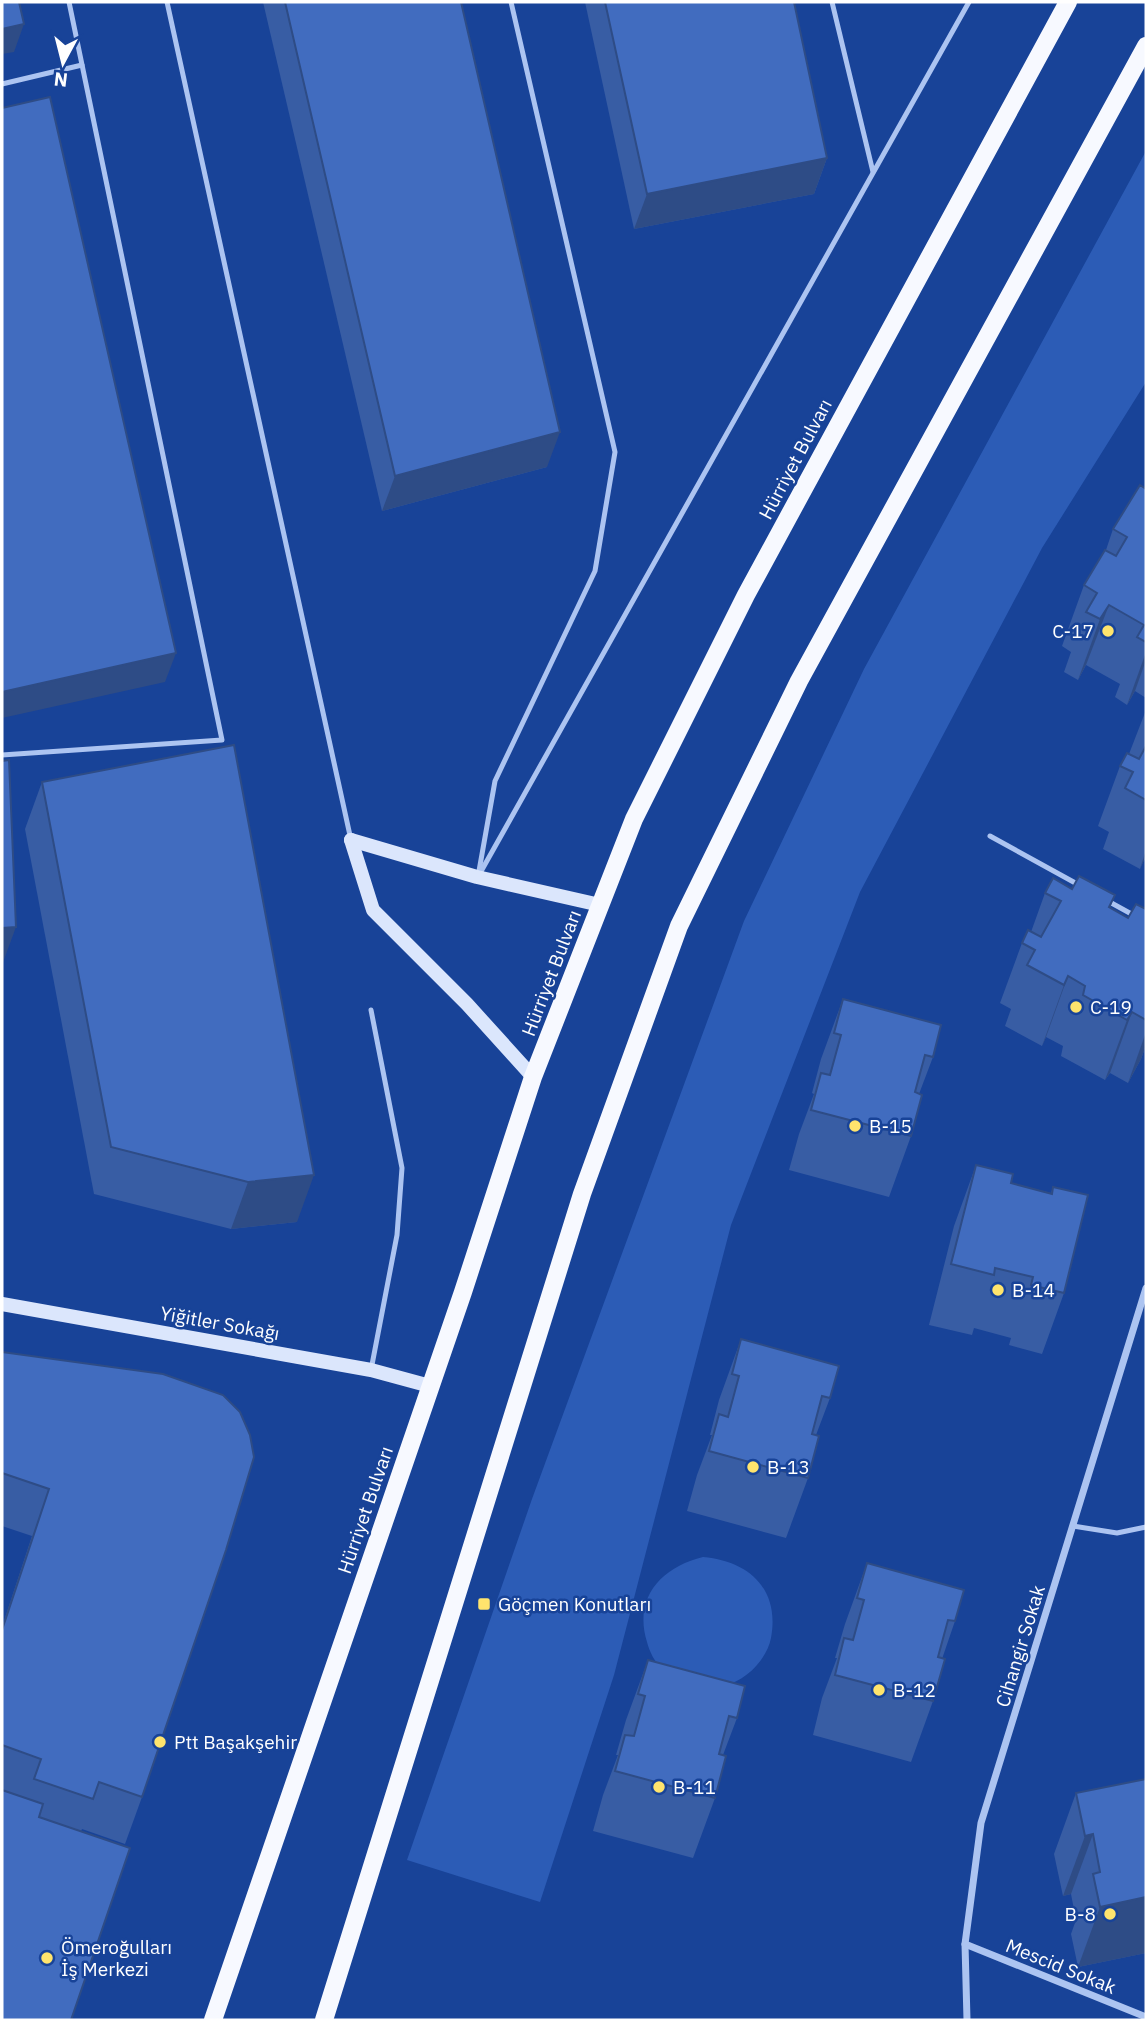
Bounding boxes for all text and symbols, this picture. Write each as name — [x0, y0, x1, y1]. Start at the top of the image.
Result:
north arrow — [28, 28, 98, 98]
text: N — [53, 67, 69, 93]
street label: Hürriyet Bulvarı — [753, 395, 837, 523]
place label: C-17 — [1052, 619, 1094, 643]
marker: C-17 — [1100, 623, 1116, 639]
street label: Hürriyet Bulvarı — [516, 907, 586, 1039]
place label: C-19 — [1090, 995, 1132, 1019]
marker: C-19 — [1068, 999, 1084, 1015]
place label: B-15 — [869, 1114, 912, 1138]
marker: B-15 — [847, 1118, 863, 1134]
place label: B-14 — [1012, 1278, 1055, 1302]
marker: B-14 — [990, 1282, 1006, 1298]
street label: Yiğitler Sokağı — [158, 1301, 282, 1345]
street label: Hürriyet Bulvarı — [332, 1443, 398, 1577]
place label: B-13 — [767, 1455, 810, 1479]
marker: B-13 — [745, 1459, 761, 1475]
street label: Cihangir Sokak — [990, 1582, 1050, 1710]
place label: Göçmen Konutları — [498, 1592, 651, 1616]
marker: Göçmen Konutları — [476, 1596, 492, 1612]
place label: B-12 — [893, 1678, 936, 1702]
marker: B-12 — [871, 1682, 887, 1698]
place label: Ptt Başakşehir — [174, 1730, 297, 1754]
marker: Ptt Başakşehir — [152, 1734, 168, 1750]
place label: B-11 — [673, 1775, 716, 1799]
marker: B-11 — [651, 1779, 667, 1795]
place label: B-8 — [1065, 1902, 1096, 1926]
marker: B-8 — [1102, 1906, 1118, 1922]
street label: Mescid Sokak — [1002, 1933, 1120, 1999]
place label: Ömeroğulları İş Merkezi — [61, 1935, 172, 1981]
marker: Ömeroğulları İş Merkezi — [39, 1950, 55, 1966]

